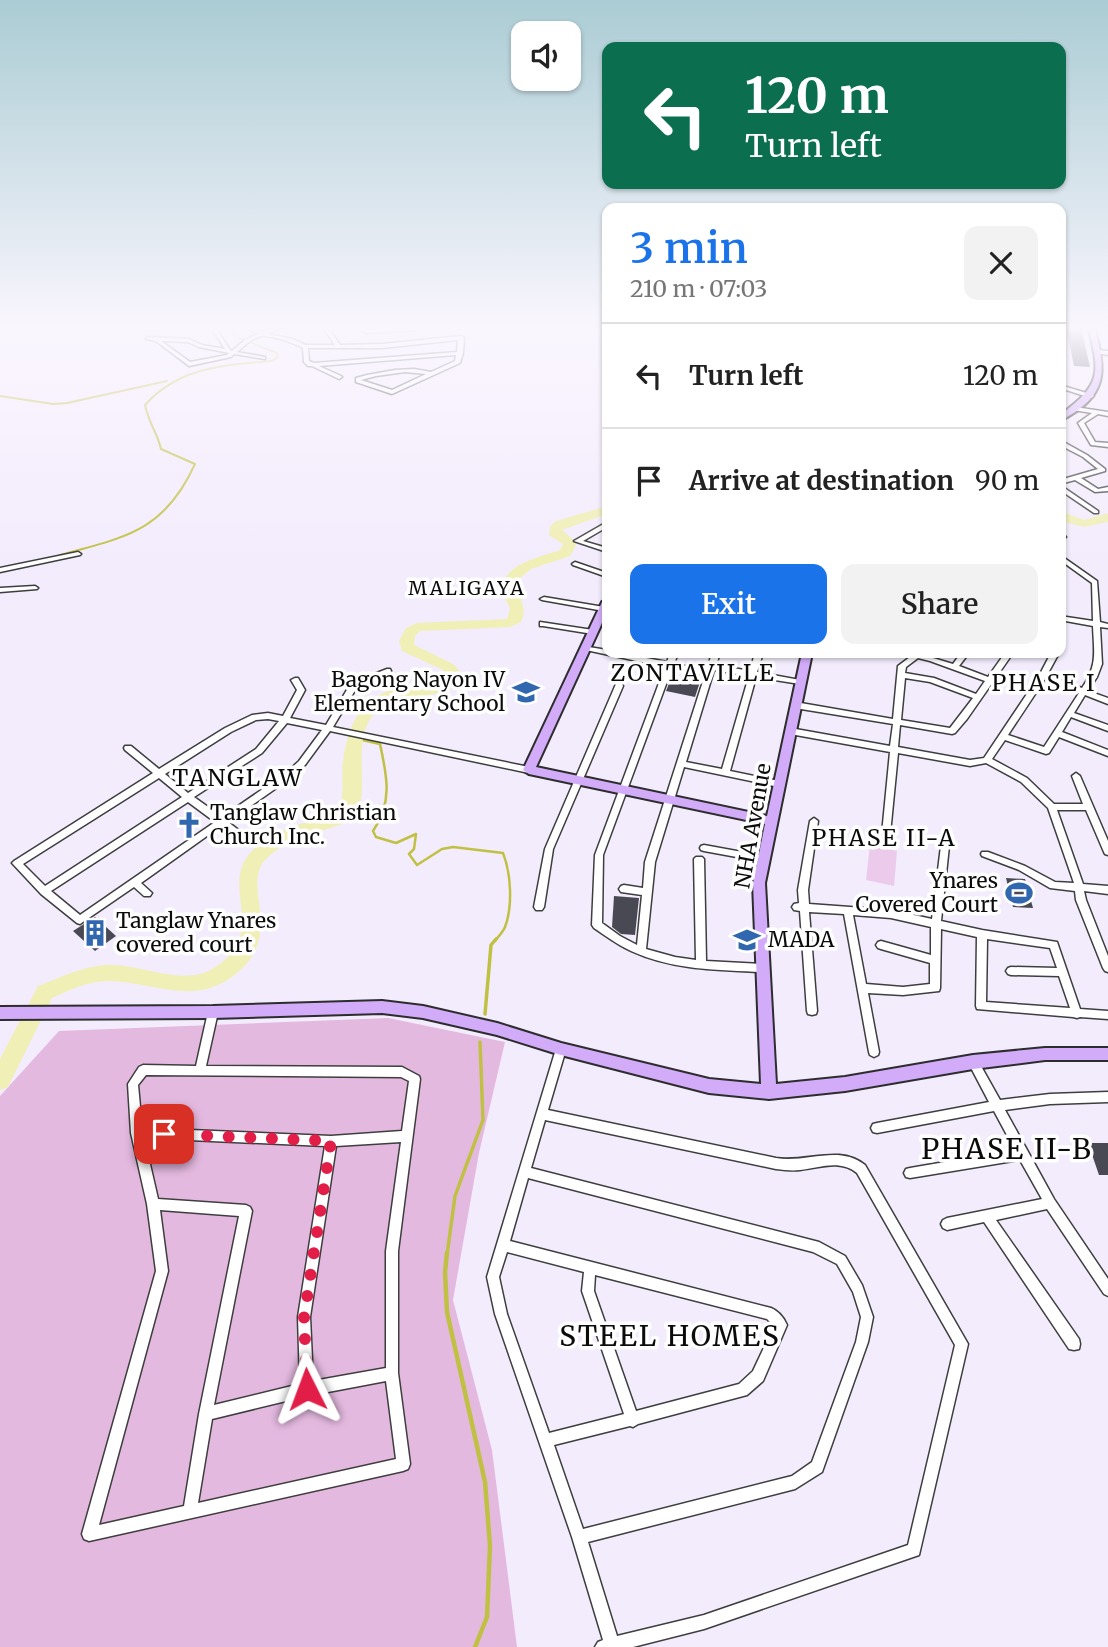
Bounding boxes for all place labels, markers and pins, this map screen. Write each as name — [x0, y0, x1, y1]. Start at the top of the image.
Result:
place label: Bagong Nayon IV Elementary School — [314, 666, 506, 717]
school or university icon: Bagong Nayon IV Elementary School — [511, 677, 541, 707]
place label: Tanglaw Christian Church Inc. — [210, 799, 397, 850]
church icon: Tanglaw Christian Church Inc. — [174, 810, 204, 840]
place label: Ynares Covered Court — [855, 867, 998, 918]
sports icon: Ynares Covered Court — [1004, 878, 1034, 908]
place label: Tanglaw Ynares covered court — [116, 907, 276, 958]
building icon: Tanglaw Ynares covered court — [80, 918, 110, 948]
school or university icon: MADA — [732, 925, 762, 955]
place label: MADA — [768, 926, 834, 953]
pin — [134, 1104, 194, 1164]

